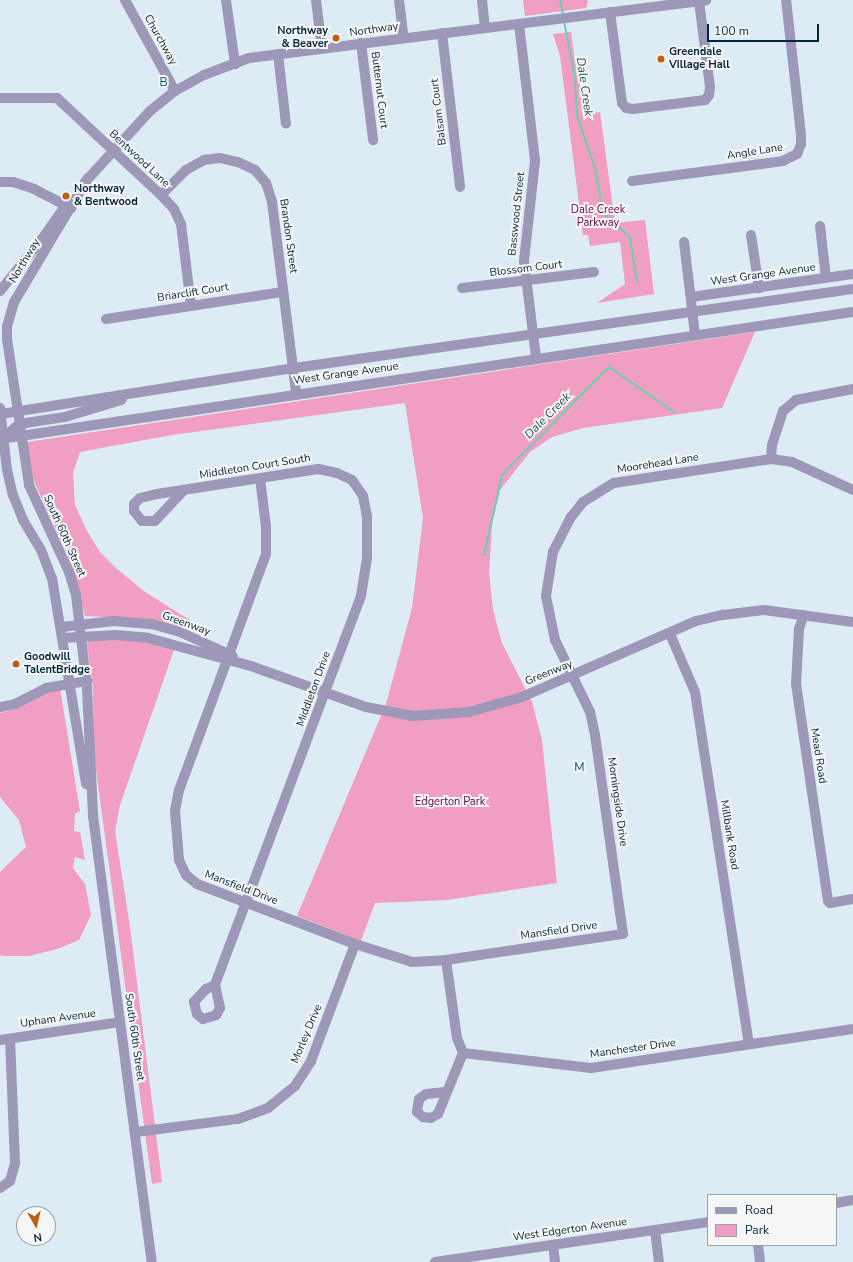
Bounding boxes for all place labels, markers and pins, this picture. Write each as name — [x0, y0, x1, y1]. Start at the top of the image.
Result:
place label: Northway & Beaver — [277, 25, 328, 51]
marker: Northway & Beaver — [331, 33, 341, 43]
place label: Greendale Village Hall — [669, 46, 730, 72]
marker: Greendale Village Hall — [656, 54, 666, 64]
place label: Northway & Bentwood — [74, 183, 138, 209]
marker: Northway & Bentwood — [61, 191, 71, 201]
place label: Goodwill TalentBridge — [24, 651, 90, 677]
marker: Goodwill TalentBridge — [11, 659, 21, 669]

